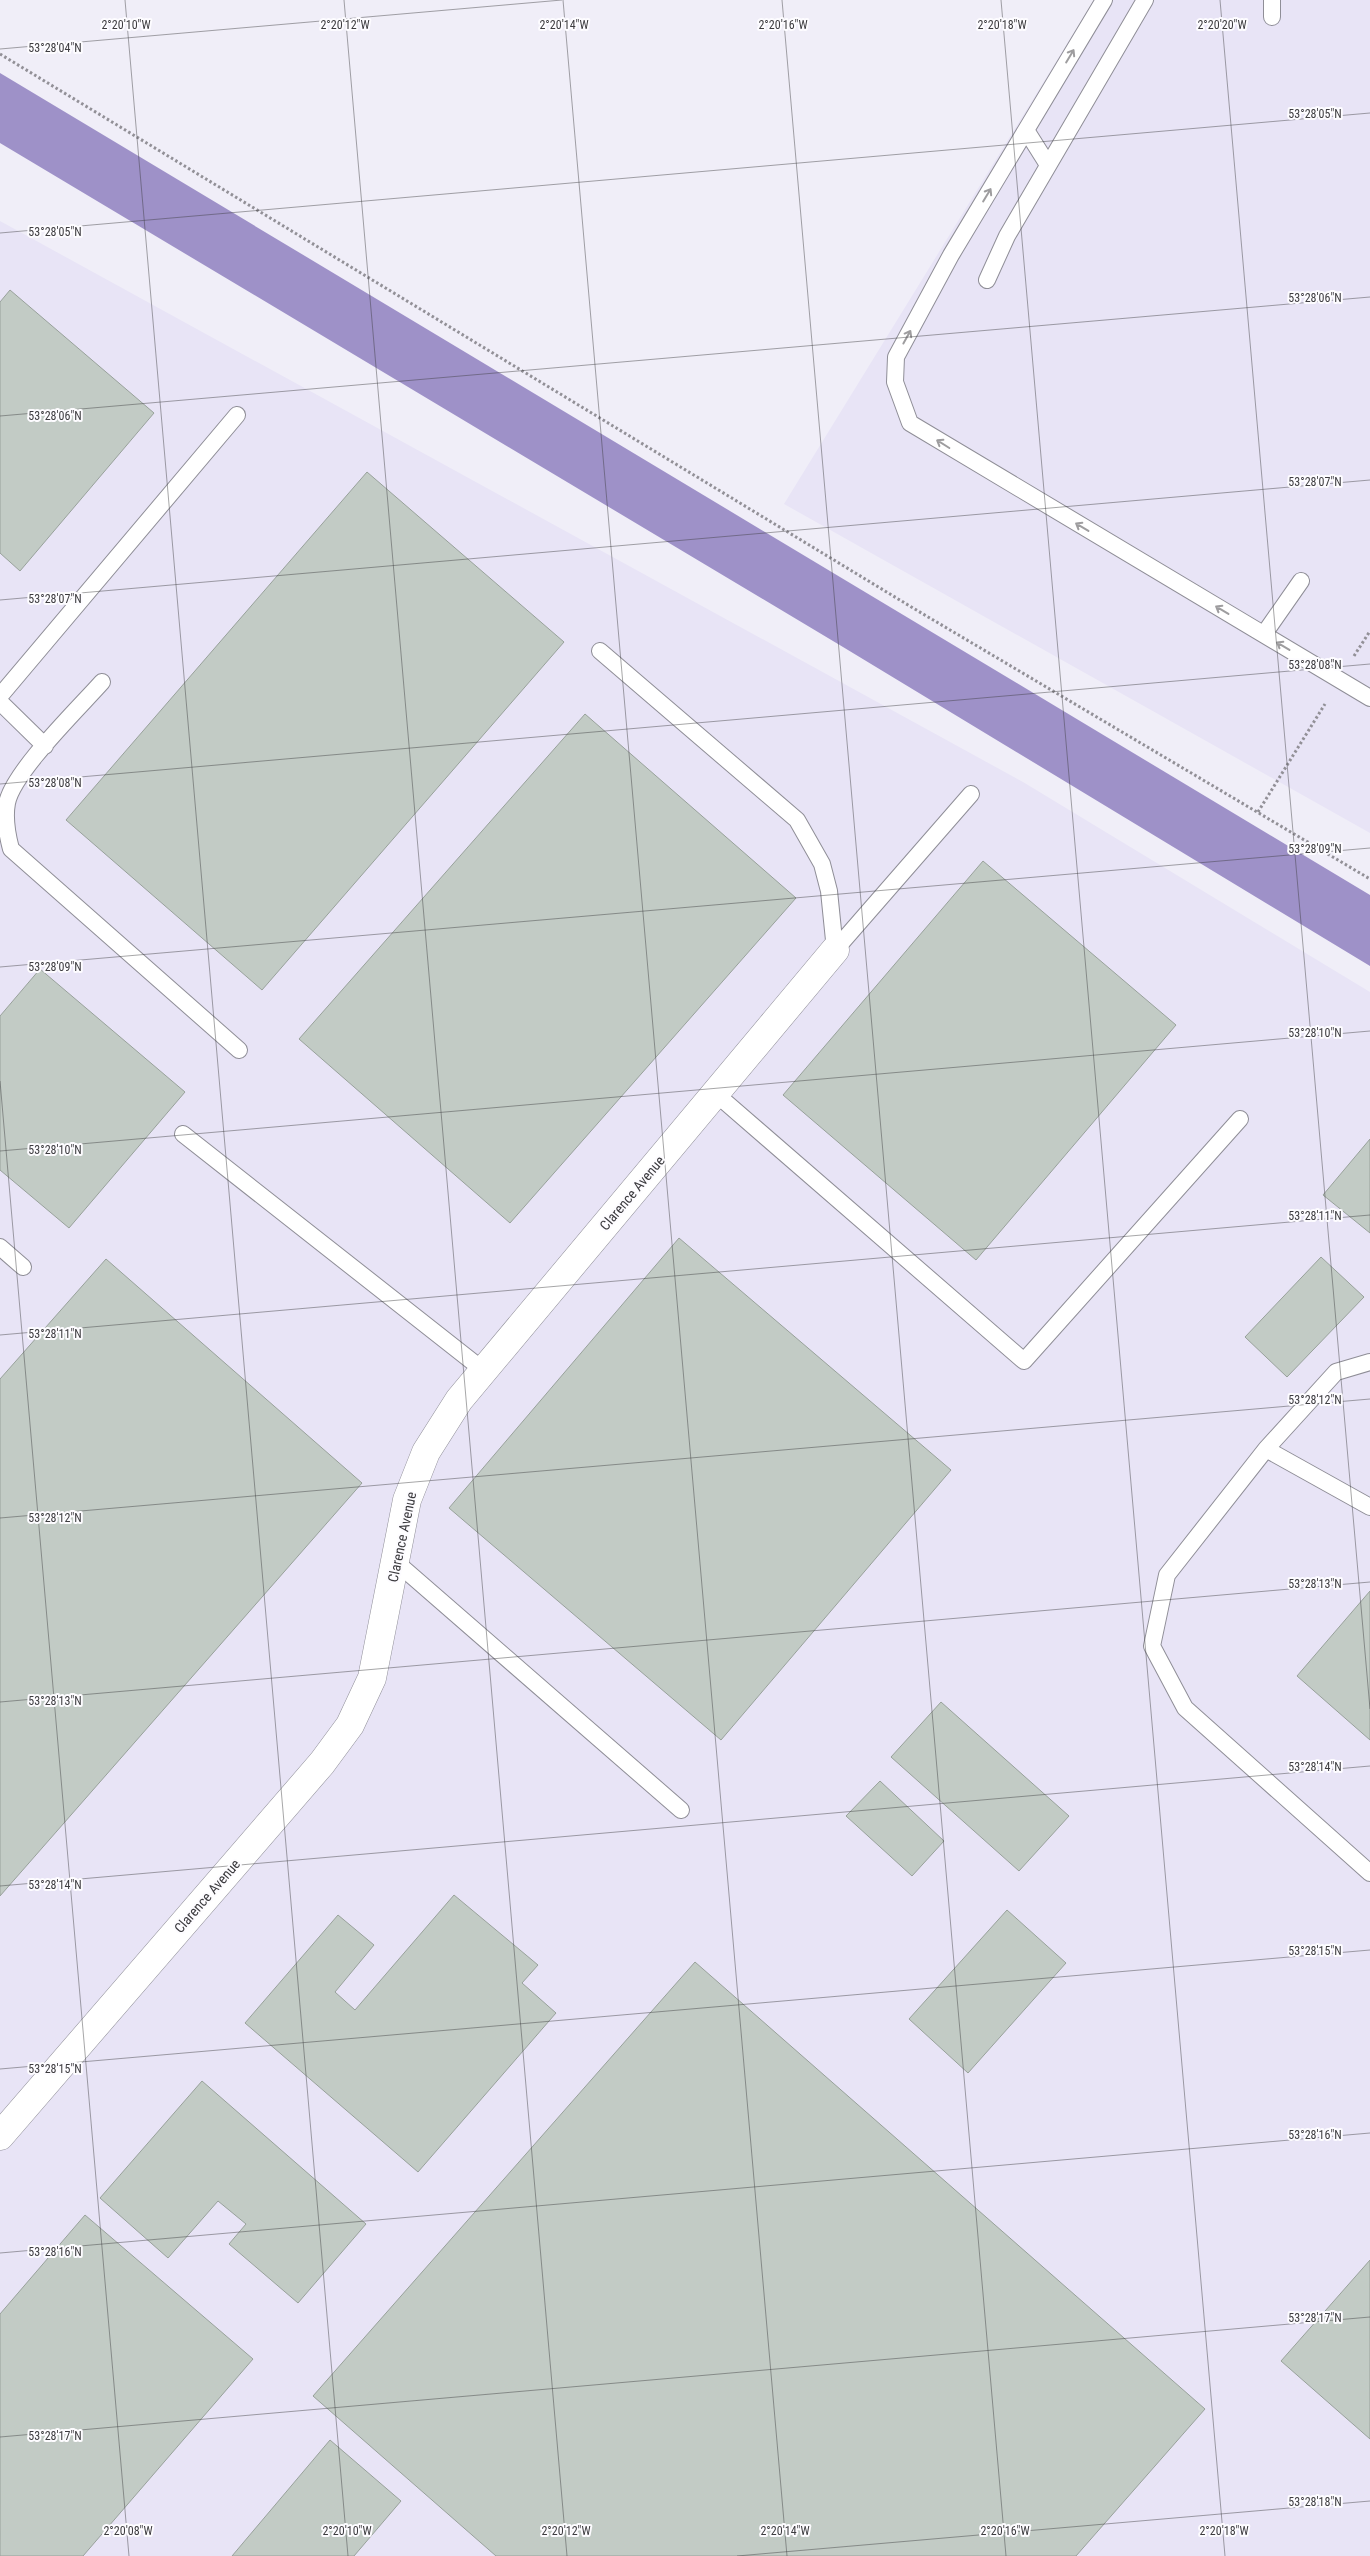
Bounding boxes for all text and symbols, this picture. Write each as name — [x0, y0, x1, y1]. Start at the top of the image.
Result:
text: 2°20'10"W — [101, 18, 151, 32]
text: 2°20'12"W — [320, 18, 370, 32]
text: 2°20'14"W — [539, 18, 589, 32]
text: 2°20'16"W — [758, 18, 808, 32]
text: 2°20'18"W — [977, 18, 1027, 32]
text: 2°20'20"W — [1197, 18, 1247, 32]
text: 53°28'04"N — [28, 41, 82, 55]
one-way arrow — [1066, 49, 1076, 63]
text: 53°28'05"N — [1288, 107, 1342, 121]
one-way arrow — [983, 189, 993, 203]
text: 53°28'05"N — [28, 225, 82, 239]
text: 53°28'06"N — [1288, 291, 1342, 305]
one-way arrow — [902, 329, 912, 344]
text: 53°28'06"N — [28, 409, 82, 423]
one-way arrow — [936, 438, 950, 448]
text: 53°28'07"N — [1288, 475, 1342, 489]
one-way arrow — [1075, 522, 1090, 532]
text: 53°28'07"N — [28, 592, 82, 606]
one-way arrow — [1216, 604, 1230, 614]
one-way arrow — [1277, 640, 1291, 650]
text: 53°28'08"N — [1288, 658, 1342, 672]
text: 53°28'08"N — [28, 776, 82, 790]
text: 53°28'09"N — [1288, 842, 1342, 856]
text: 53°28'09"N — [28, 960, 82, 974]
text: 53°28'10"N — [1288, 1026, 1342, 1040]
text: 53°28'10"N — [28, 1143, 82, 1157]
street label: Clarence Avenue — [596, 1152, 668, 1233]
text: 53°28'11"N — [1288, 1209, 1342, 1223]
text: 53°28'11"N — [28, 1327, 82, 1341]
text: 53°28'12"N — [1288, 1393, 1342, 1407]
street label: Clarence Avenue — [385, 1490, 419, 1584]
text: 53°28'12"N — [28, 1511, 82, 1525]
text: 53°28'13"N — [1288, 1577, 1342, 1591]
text: 53°28'13"N — [28, 1694, 82, 1708]
text: 53°28'14"N — [1288, 1760, 1342, 1774]
street label: Clarence Avenue — [171, 1856, 243, 1936]
text: 53°28'14"N — [28, 1878, 82, 1892]
text: 53°28'15"N — [1288, 1944, 1342, 1958]
text: 53°28'15"N — [28, 2062, 82, 2076]
text: 53°28'16"N — [1288, 2128, 1342, 2142]
text: 53°28'16"N — [28, 2245, 82, 2259]
text: 53°28'17"N — [1288, 2311, 1342, 2325]
text: 53°28'17"N — [28, 2429, 82, 2443]
text: 53°28'18"N — [1288, 2495, 1342, 2509]
text: 2°20'08"W — [103, 2524, 153, 2538]
text: 2°20'10"W — [322, 2524, 372, 2538]
text: 2°20'12"W — [541, 2524, 591, 2538]
text: 2°20'14"W — [760, 2524, 810, 2538]
text: 2°20'16"W — [980, 2524, 1030, 2538]
text: 2°20'18"W — [1199, 2524, 1249, 2538]

